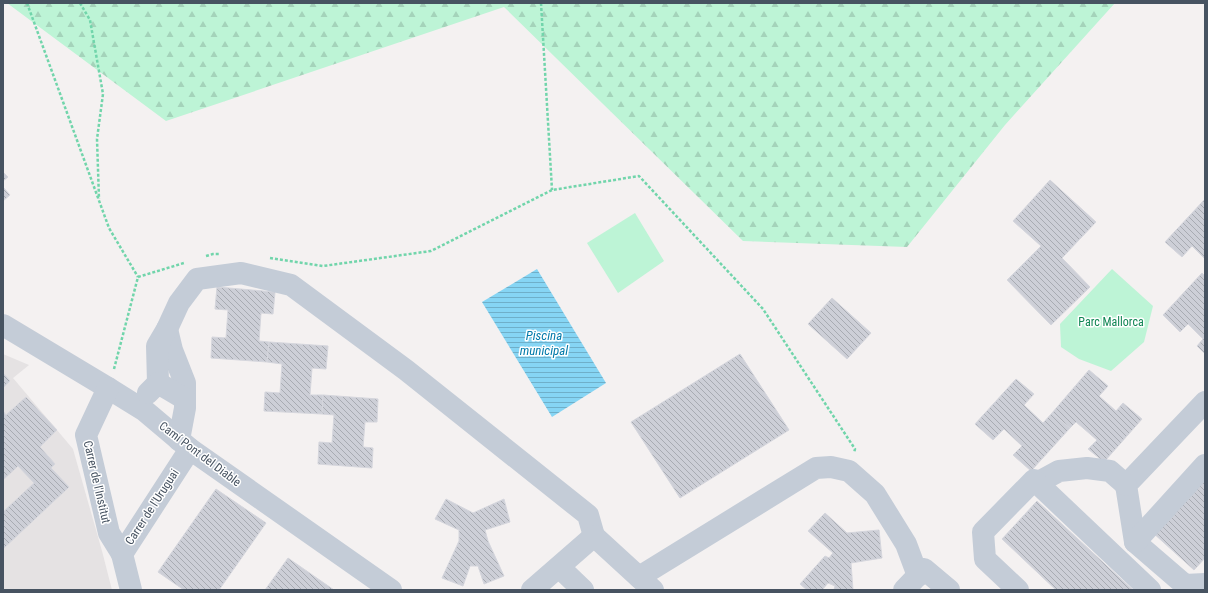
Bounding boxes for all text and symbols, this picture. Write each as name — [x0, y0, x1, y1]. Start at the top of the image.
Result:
park label: Parc Mallorca — [1078, 315, 1144, 329]
water label: Piscina municipal — [520, 328, 569, 358]
street label: Camí Pont del Diable — [156, 419, 244, 489]
street label: Carrer de l'Institut — [81, 439, 113, 525]
street label: Carrer de l'Uruguai — [122, 467, 182, 547]

